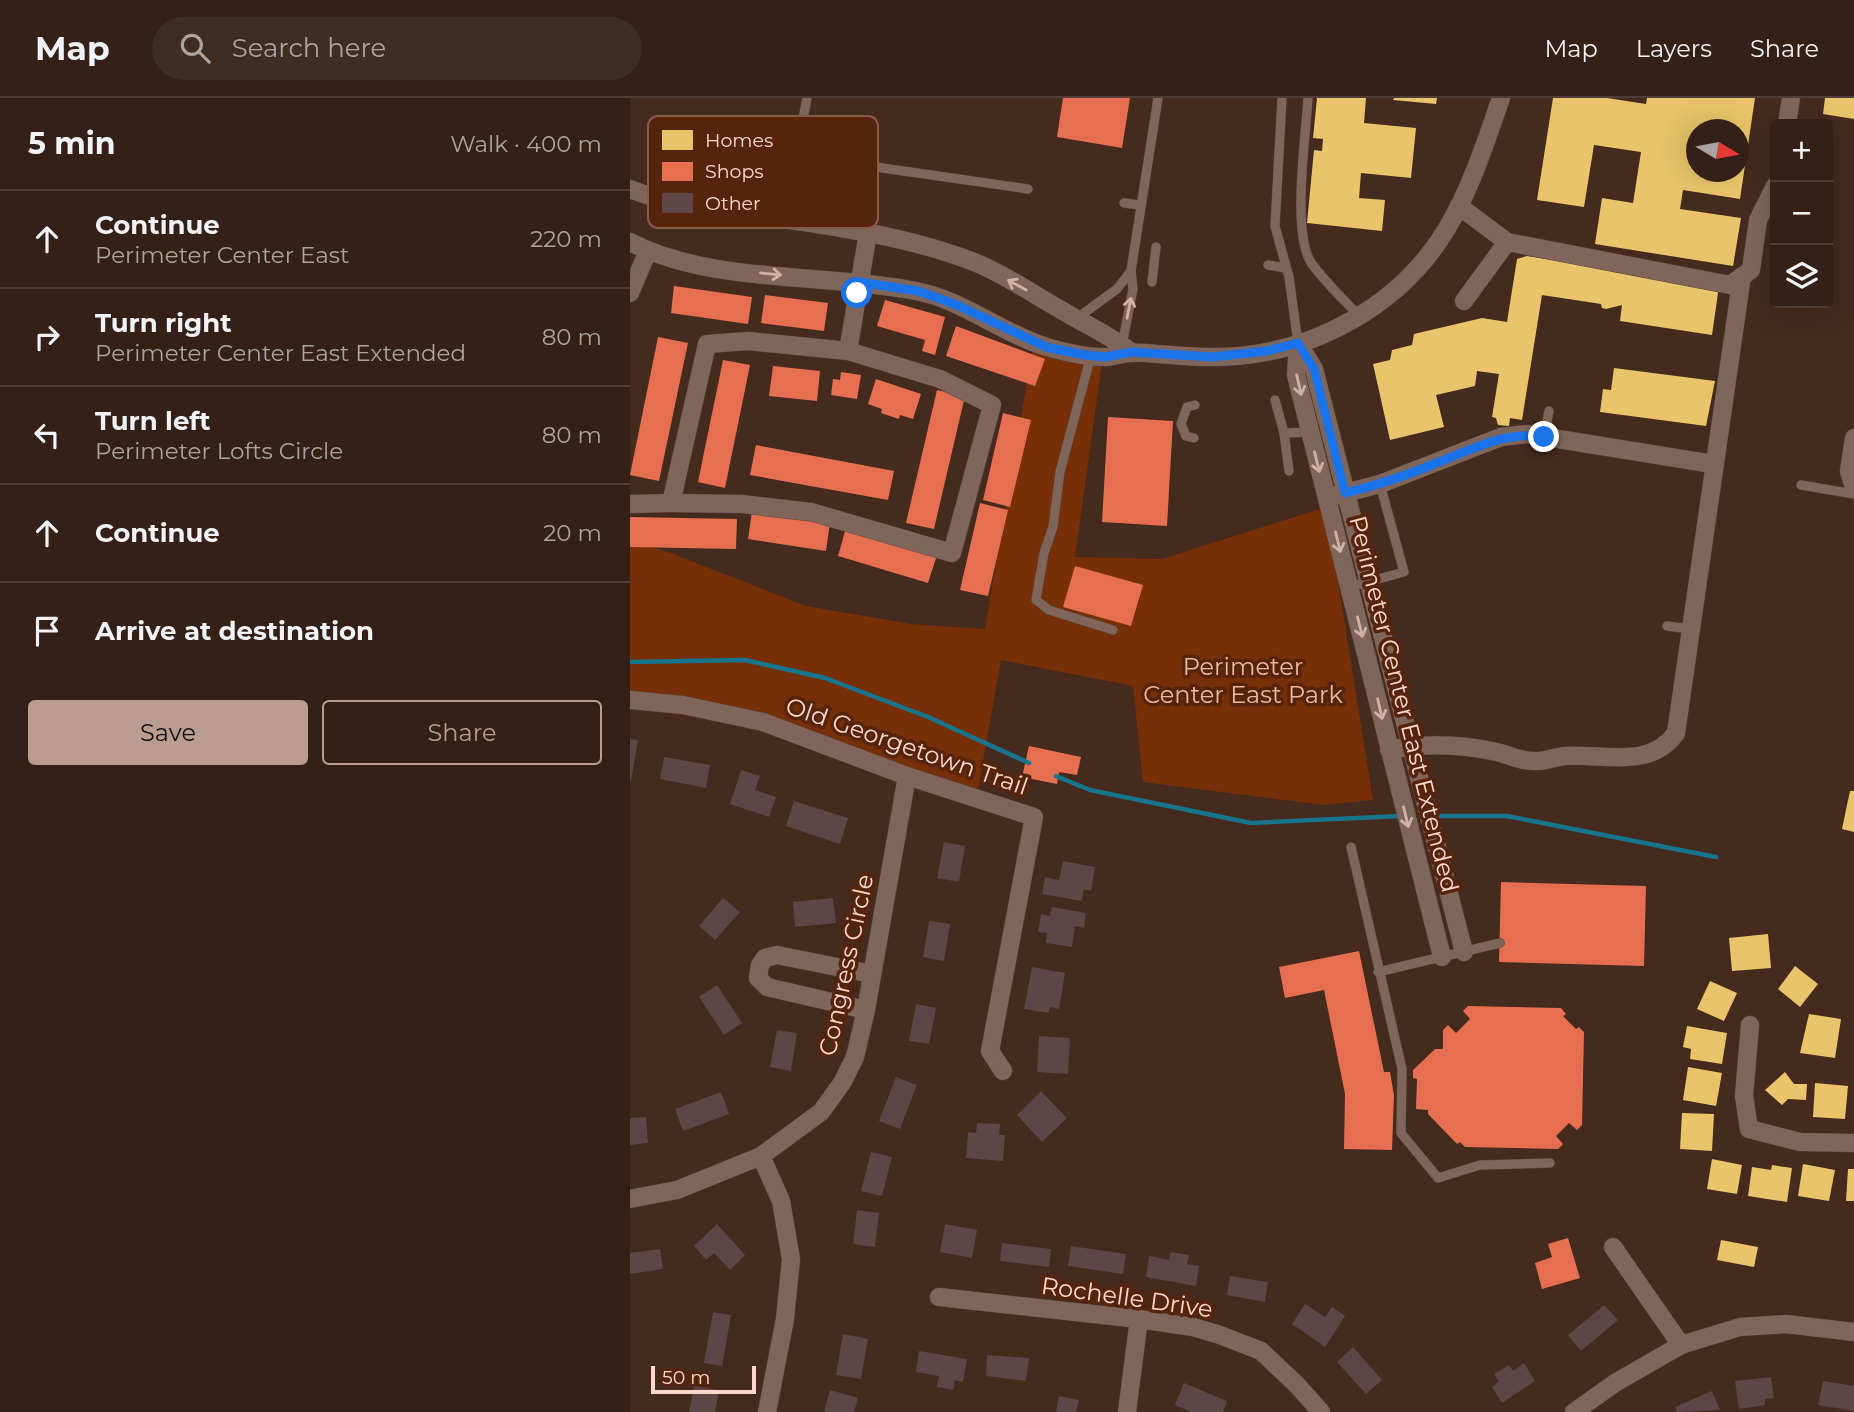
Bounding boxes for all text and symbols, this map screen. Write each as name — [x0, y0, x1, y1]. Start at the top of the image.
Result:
search box — [152, 17, 642, 80]
text: Map — [35, 28, 110, 68]
icon: search — [176, 29, 214, 67]
text: Search here — [232, 32, 386, 64]
text: Map — [1544, 34, 1598, 63]
text: Layers — [1636, 34, 1712, 63]
text: Share — [1750, 34, 1819, 63]
legend — [648, 116, 878, 228]
north arrow — [1686, 119, 1749, 182]
map controls — [1770, 119, 1833, 308]
button: + — [1770, 119, 1833, 182]
text: 5 min — [28, 125, 116, 162]
text: Homes — [705, 129, 773, 152]
text: Walk · 400 m — [450, 130, 602, 158]
text: Shops — [705, 160, 764, 183]
button: − — [1770, 182, 1833, 245]
text: Other — [705, 192, 761, 215]
text: Continue — [95, 209, 220, 241]
icon: ahead — [28, 220, 66, 258]
text: 220 m — [530, 225, 602, 253]
text: Perimeter Center East — [95, 241, 349, 269]
button: layers — [1770, 245, 1833, 308]
one-way arrow — [759, 268, 782, 281]
route start — [841, 277, 872, 308]
one-way arrow — [1007, 278, 1027, 292]
one-way arrow — [1123, 297, 1137, 320]
text: Turn right — [95, 307, 231, 339]
icon: right — [28, 318, 66, 356]
text: 80 m — [542, 323, 602, 351]
text: Perimeter Center East Extended — [95, 339, 466, 367]
one-way arrow — [1292, 373, 1306, 396]
text: Turn left — [95, 405, 211, 437]
icon: left — [28, 416, 66, 454]
text: 80 m — [542, 421, 602, 449]
route end — [1528, 421, 1559, 452]
text: Perimeter Lofts Circle — [95, 437, 343, 465]
one-way arrow — [1311, 450, 1324, 473]
street label: Perimeter Center East Extended — [1343, 513, 1465, 895]
icon: ahead — [28, 514, 66, 552]
text: Continue — [95, 517, 220, 549]
text: 20 m — [543, 519, 602, 547]
one-way arrow — [1332, 530, 1345, 553]
icon: arrive — [28, 612, 66, 650]
text: Arrive at destination — [95, 615, 374, 647]
one-way arrow — [1354, 615, 1367, 638]
park label: Perimeter Center East Park — [1143, 652, 1343, 709]
street label: Old Georgetown Trail — [782, 691, 1032, 801]
one-way arrow — [1373, 697, 1387, 720]
button: Save — [28, 700, 308, 765]
button: Share — [322, 700, 602, 765]
one-way arrow — [1400, 805, 1413, 828]
street label: Congress Circle — [813, 872, 879, 1058]
street label: Rochelle Drive — [1039, 1271, 1215, 1323]
scale bar — [651, 1363, 756, 1395]
text: 50 m — [662, 1366, 710, 1389]

